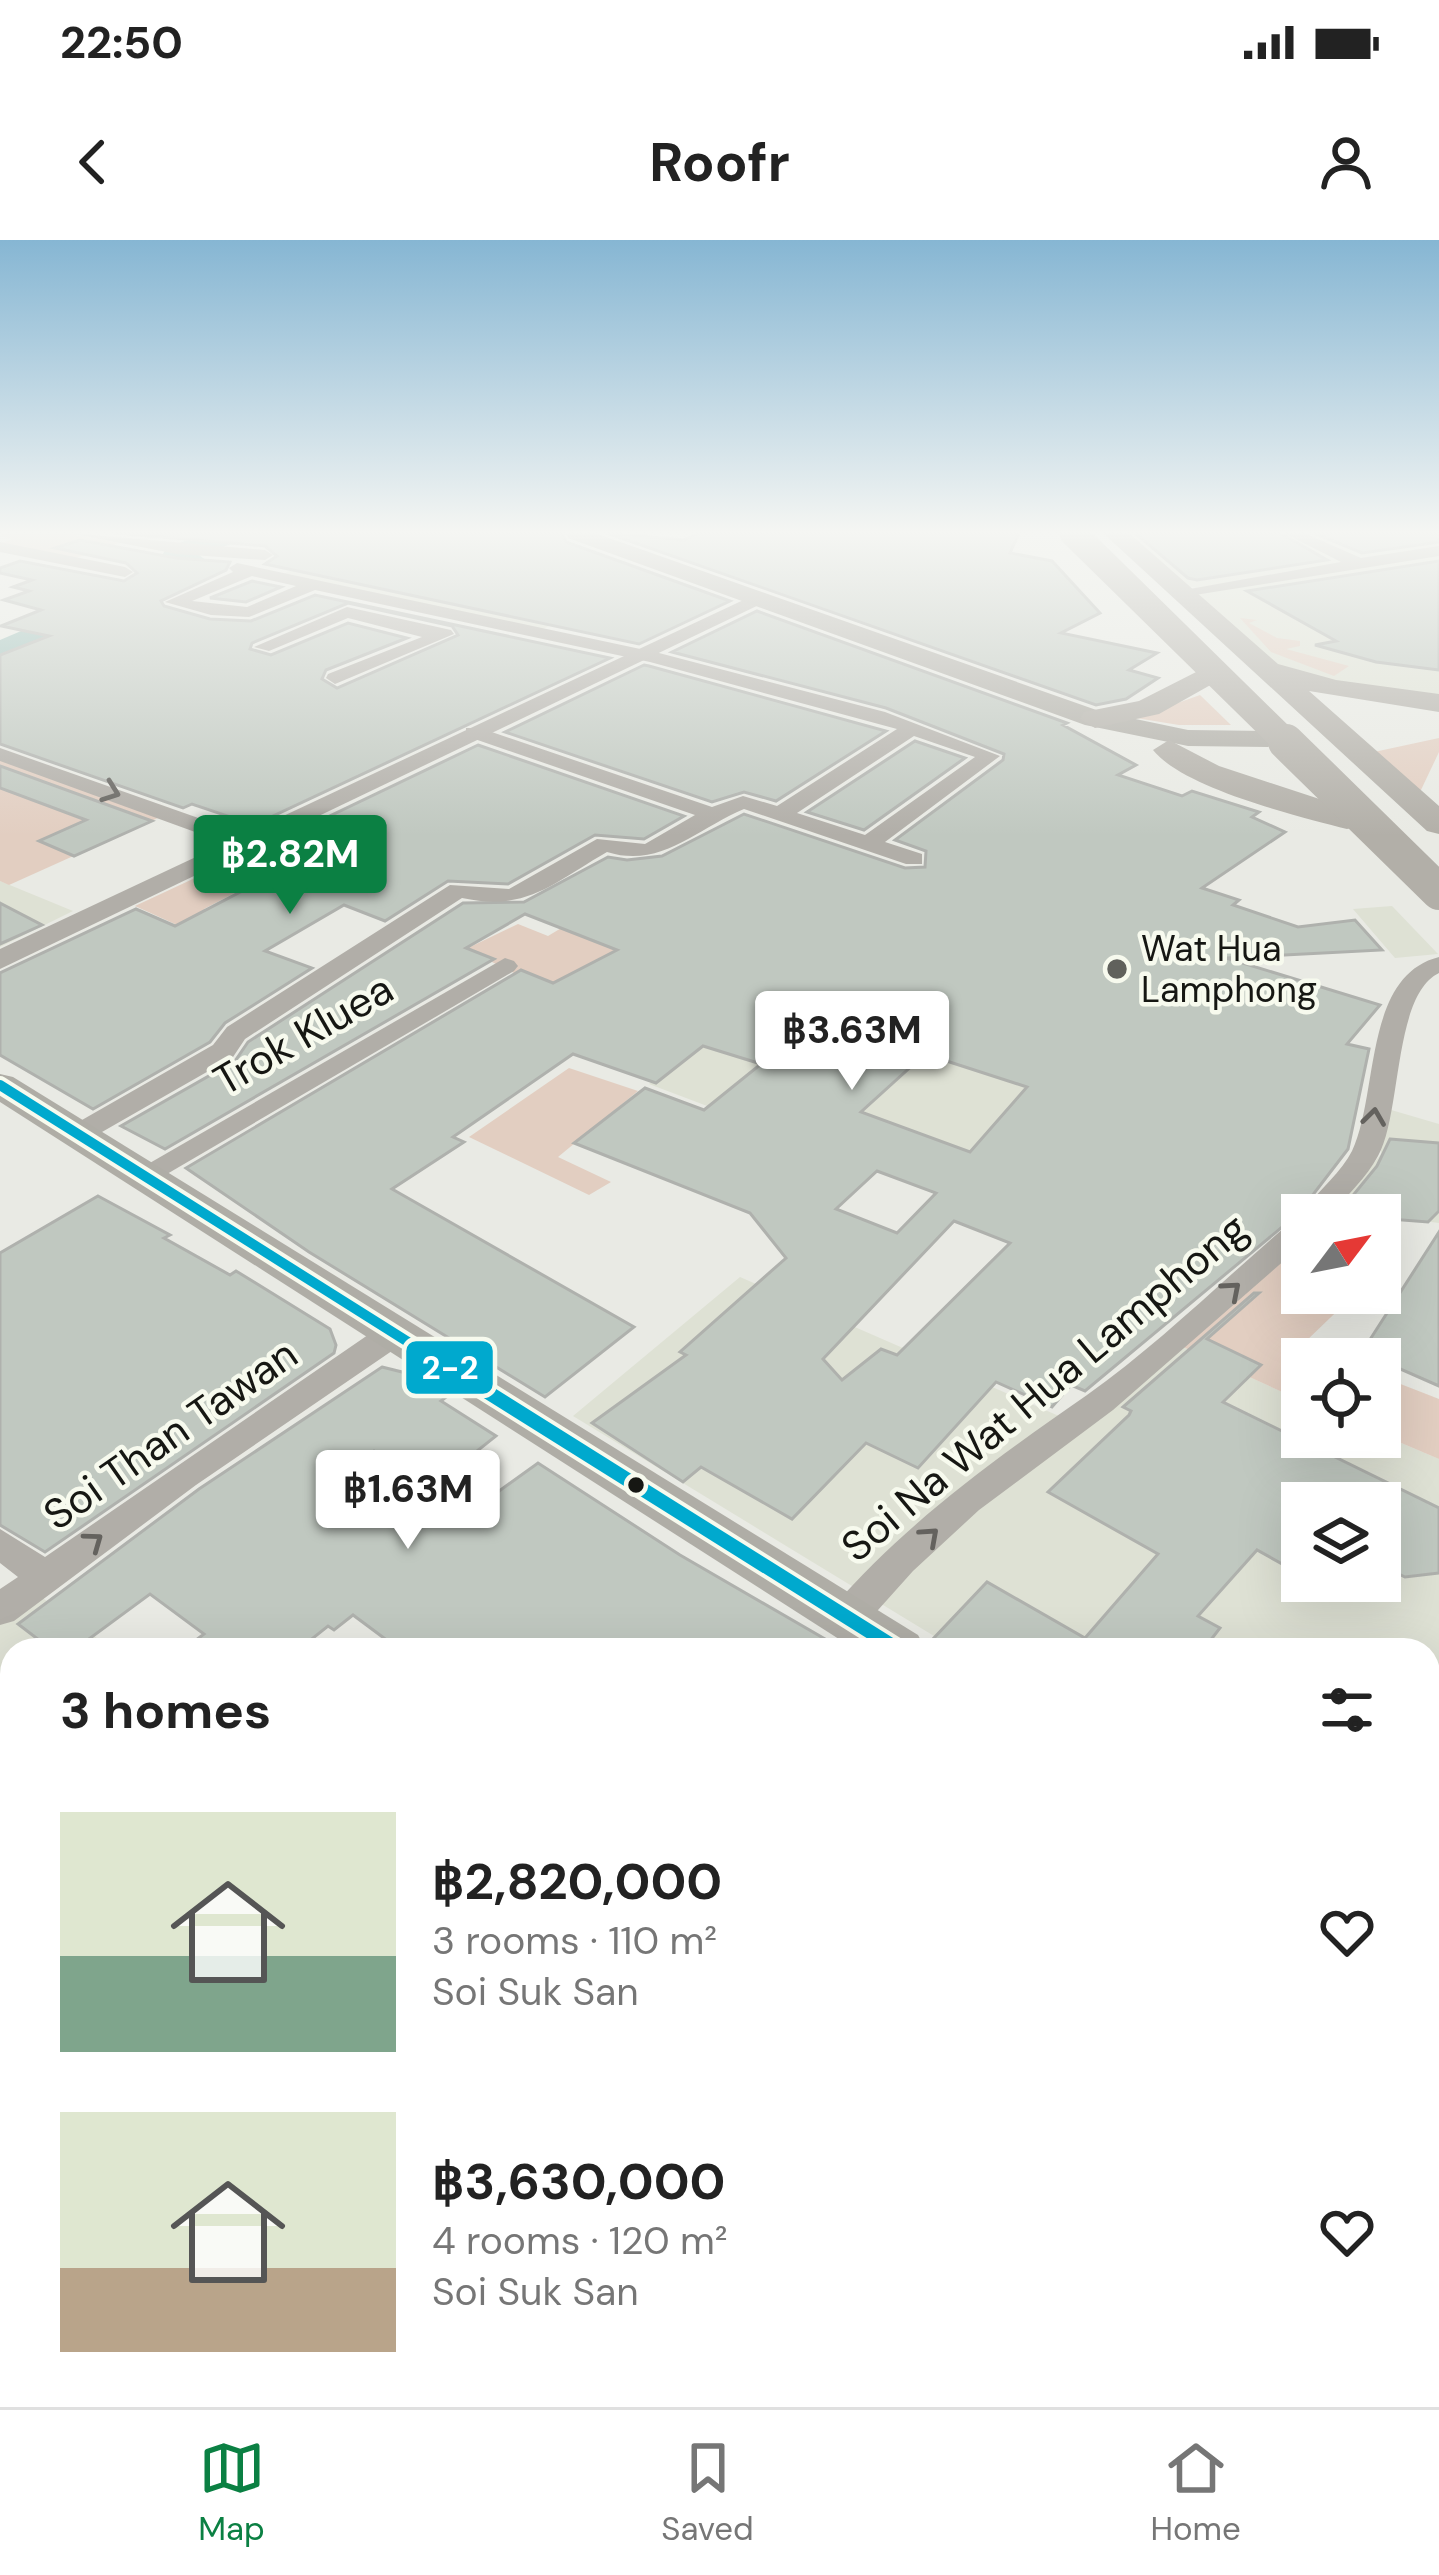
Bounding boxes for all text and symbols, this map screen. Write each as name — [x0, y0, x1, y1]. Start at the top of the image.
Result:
text: 22:50 — [60, 13, 183, 72]
text: Roofr — [649, 127, 790, 198]
icon: back — [60, 129, 126, 195]
icon: person — [1313, 129, 1379, 195]
one-way arrow — [99, 778, 120, 802]
pin: ฿2.82M — [192, 815, 388, 917]
text: ฿2.82M — [221, 828, 359, 879]
place label: Wat Hua Lamphong — [1141, 925, 1317, 1013]
marker: Wat Hua Lamphong — [1104, 956, 1130, 982]
street label: Trok Kluea — [204, 961, 403, 1108]
pin: ฿3.63M — [754, 991, 950, 1093]
text: ฿3.63M — [782, 1004, 922, 1055]
one-way arrow — [1360, 1107, 1386, 1127]
north arrow — [1281, 1194, 1401, 1314]
map controls — [1281, 1194, 1401, 1602]
street label: Soi Na Wat Hua Lamphong — [830, 1201, 1259, 1574]
one-way arrow — [1218, 1282, 1240, 1304]
street label: Soi Than Tawan — [33, 1327, 308, 1542]
button: locate — [1281, 1338, 1401, 1458]
line badge: 2-2 — [404, 1339, 495, 1396]
text: 2-2 — [421, 1346, 479, 1389]
pin: ฿1.63M — [310, 1450, 506, 1552]
text: ฿1.63M — [343, 1463, 473, 1514]
unlabelled marker — [625, 1474, 647, 1496]
button: layers — [1281, 1482, 1401, 1602]
one-way arrow — [917, 1529, 938, 1550]
one-way arrow — [81, 1533, 102, 1555]
text: 3 homes — [60, 1677, 271, 1744]
icon: filters — [1314, 1677, 1380, 1743]
text: ฿2,820,000 — [432, 1848, 722, 1915]
icon: home — [156, 1860, 300, 2004]
icon: heart — [1314, 1899, 1380, 1965]
text: 3 rooms · 110 m² — [432, 1915, 717, 1966]
text: Soi Suk San — [432, 1966, 639, 2017]
text: ฿3,630,000 — [432, 2148, 725, 2215]
icon: home — [156, 2160, 300, 2304]
icon: heart — [1314, 2199, 1380, 2265]
text: 4 rooms · 120 m² — [432, 2215, 728, 2266]
text: Soi Suk San — [432, 2266, 639, 2317]
tab: Map — [198, 2435, 265, 2550]
tab: Saved — [661, 2435, 754, 2550]
tab: Home — [1150, 2435, 1241, 2550]

